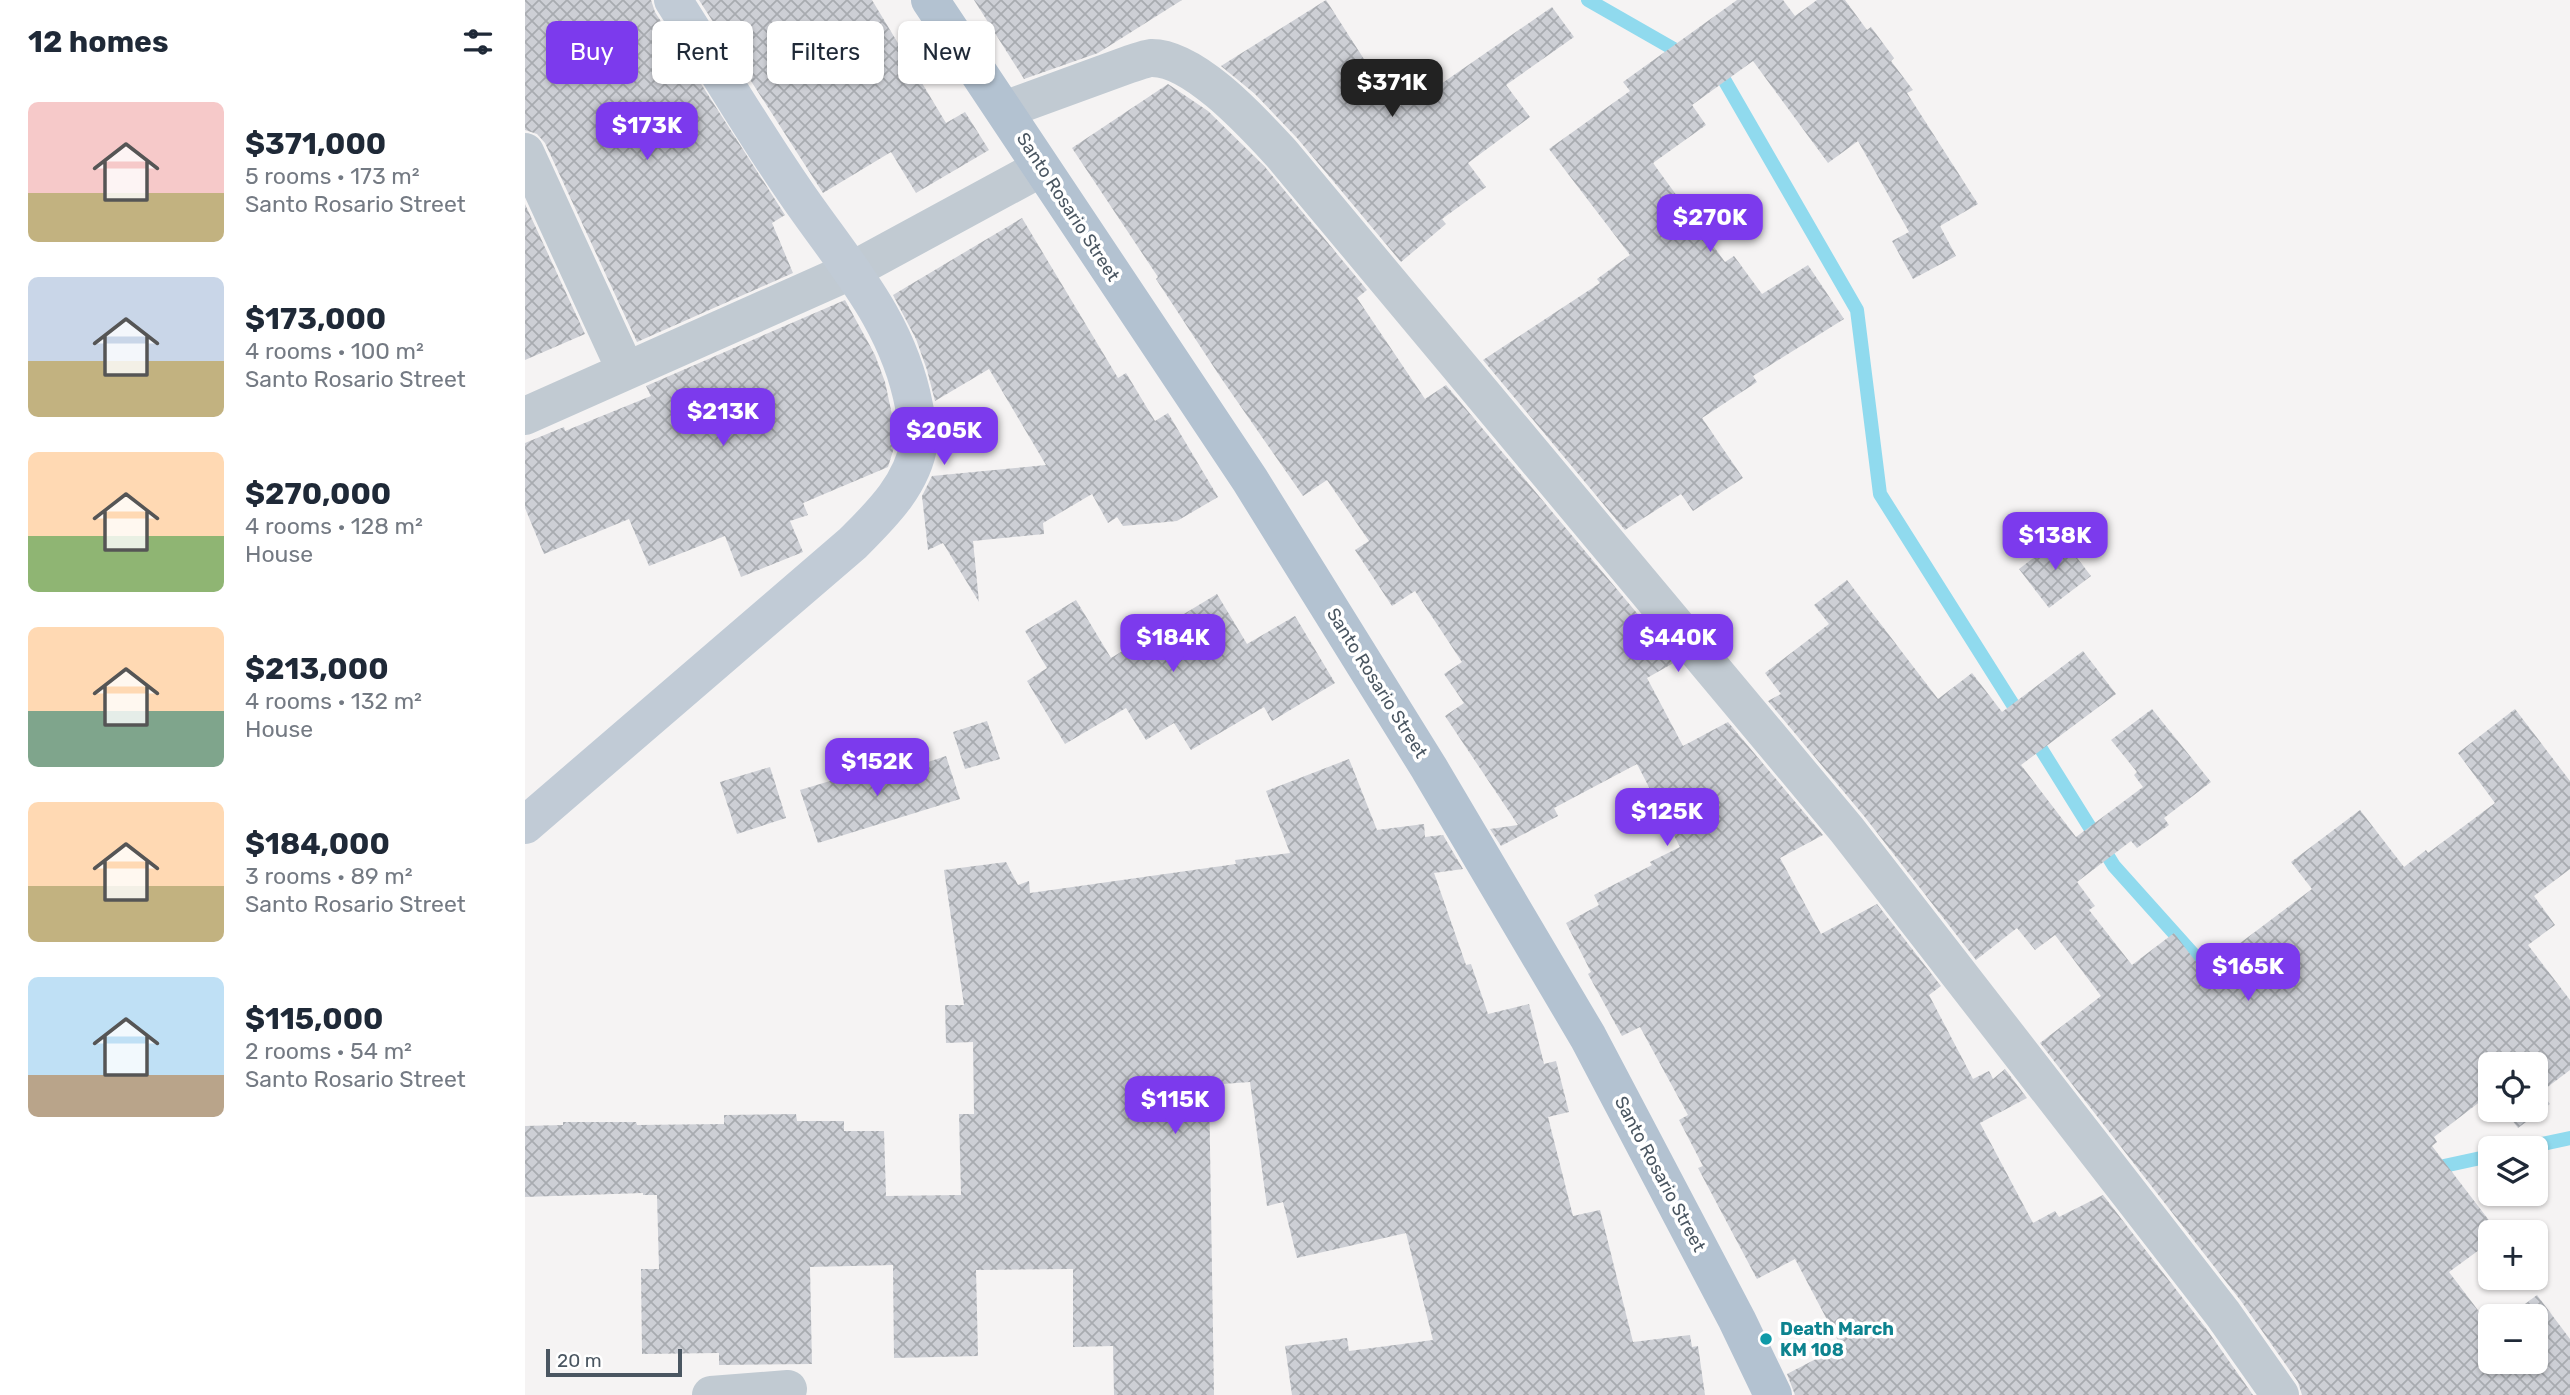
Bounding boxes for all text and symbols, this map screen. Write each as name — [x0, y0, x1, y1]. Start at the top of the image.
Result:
chip: Buy — [546, 21, 638, 84]
chip: Rent — [652, 21, 753, 84]
chip: Filters — [767, 21, 884, 84]
chip: New — [898, 21, 995, 84]
icon: filters — [459, 23, 497, 61]
text: 12 homes — [28, 24, 169, 60]
pin: $371K — [1343, 60, 1441, 119]
text: $371K — [1357, 68, 1427, 96]
pin: $173K — [598, 102, 696, 162]
text: $173K — [612, 111, 682, 139]
text: $371,000 — [245, 126, 386, 162]
street label: Santo Rosario Street — [1012, 129, 1124, 285]
icon: home — [84, 130, 168, 214]
text: 5 rooms · 173 m² — [245, 162, 420, 190]
text: Santo Rosario Street — [245, 190, 466, 218]
pin: $270K — [1661, 194, 1759, 254]
text: $270K — [1673, 203, 1747, 231]
text: $173,000 — [245, 301, 386, 337]
icon: home — [84, 305, 168, 389]
text: 4 rooms · 100 m² — [245, 337, 424, 365]
text: Santo Rosario Street — [245, 365, 466, 393]
pin: $213K — [674, 388, 772, 448]
text: $213K — [687, 397, 759, 425]
pin: $205K — [895, 407, 993, 467]
text: $205K — [906, 416, 982, 444]
text: $270,000 — [245, 476, 391, 512]
icon: home — [84, 480, 168, 564]
text: 4 rooms · 128 m² — [245, 512, 423, 540]
pin: $138K — [2006, 512, 2104, 572]
text: $138K — [2019, 521, 2091, 549]
text: House — [245, 540, 313, 568]
street label: Santo Rosario Street — [1322, 604, 1432, 762]
pin: $184K — [1124, 614, 1222, 674]
pin: $440K — [1629, 614, 1727, 674]
text: $184K — [1136, 623, 1210, 651]
text: $440K — [1639, 623, 1717, 651]
text: $213,000 — [245, 651, 389, 687]
icon: home — [84, 655, 168, 739]
text: 4 rooms · 132 m² — [245, 687, 422, 715]
text: House — [245, 715, 313, 743]
pin: $152K — [828, 738, 926, 798]
text: $152K — [841, 747, 913, 775]
pin: $125K — [1618, 788, 1716, 848]
text: $125K — [1631, 797, 1703, 825]
text: $184,000 — [245, 826, 390, 862]
icon: home — [84, 830, 168, 914]
text: 3 rooms · 89 m² — [245, 862, 413, 890]
text: Santo Rosario Street — [245, 890, 466, 918]
pin: $165K — [2199, 944, 2297, 1003]
text: $165K — [2212, 952, 2284, 980]
text: $115,000 — [245, 1001, 383, 1037]
icon: home — [84, 1005, 168, 1089]
text: 2 rooms · 54 m² — [245, 1037, 412, 1065]
map controls — [2478, 1052, 2548, 1374]
button: locate — [2478, 1052, 2548, 1122]
text: Santo Rosario Street — [245, 1065, 466, 1093]
pin: $115K — [1126, 1076, 1224, 1136]
text: $115K — [1141, 1085, 1209, 1113]
street label: Santo Rosario Street — [1610, 1093, 1710, 1255]
button: layers — [2478, 1136, 2548, 1206]
button: + — [2478, 1220, 2548, 1290]
button: − — [2478, 1304, 2548, 1374]
place label: Death March KM 108 — [1780, 1318, 1894, 1361]
marker: Death March KM 108 — [1758, 1331, 1774, 1347]
scale bar — [546, 1346, 683, 1378]
text: 20 m — [557, 1349, 602, 1372]

